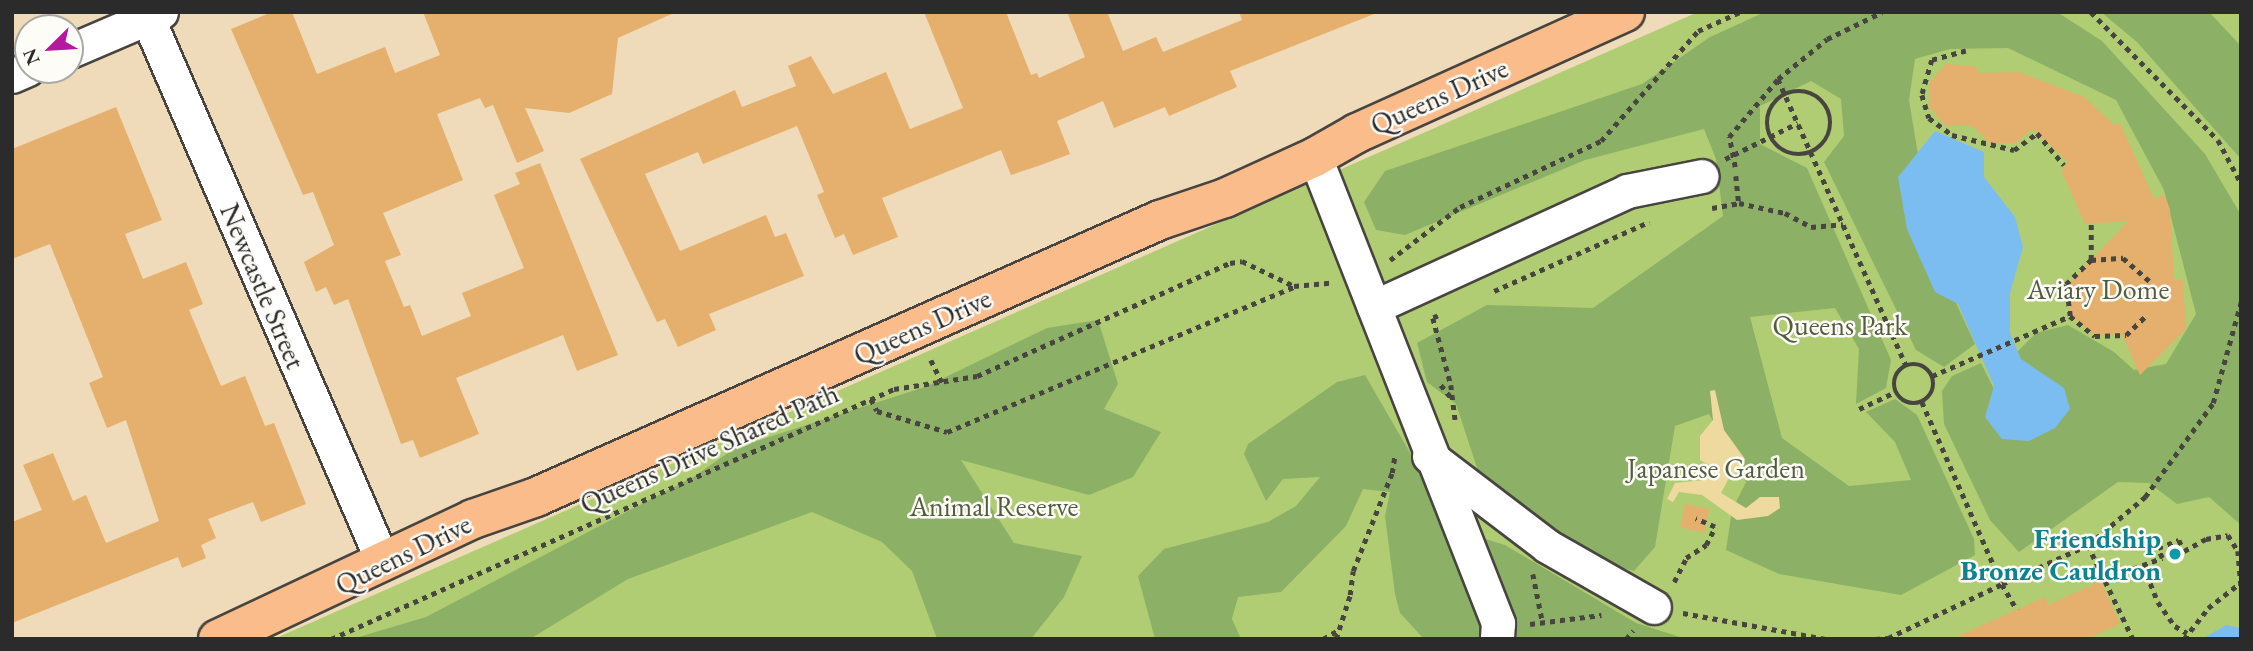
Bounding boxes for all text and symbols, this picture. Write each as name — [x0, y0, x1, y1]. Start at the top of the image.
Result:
north arrow — [14, 14, 84, 84]
text: N — [17, 45, 46, 69]
street label: Queens Drive — [1365, 51, 1513, 141]
street label: Newcastle Street — [213, 198, 313, 374]
park label: Aviary Dome — [2027, 272, 2169, 306]
street label: Queens Drive — [848, 281, 996, 371]
park label: Queens Park — [1773, 308, 1907, 342]
street label: Queens Drive Shared Path — [575, 376, 843, 520]
park label: Japanese Garden — [1627, 451, 1805, 485]
park label: Animal Reserve — [910, 489, 1078, 523]
street label: Queens Drive — [330, 507, 476, 601]
place label: Friendship Bronze Cauldron — [1960, 521, 2161, 587]
marker: Friendship Bronze Cauldron — [2167, 546, 2183, 562]

